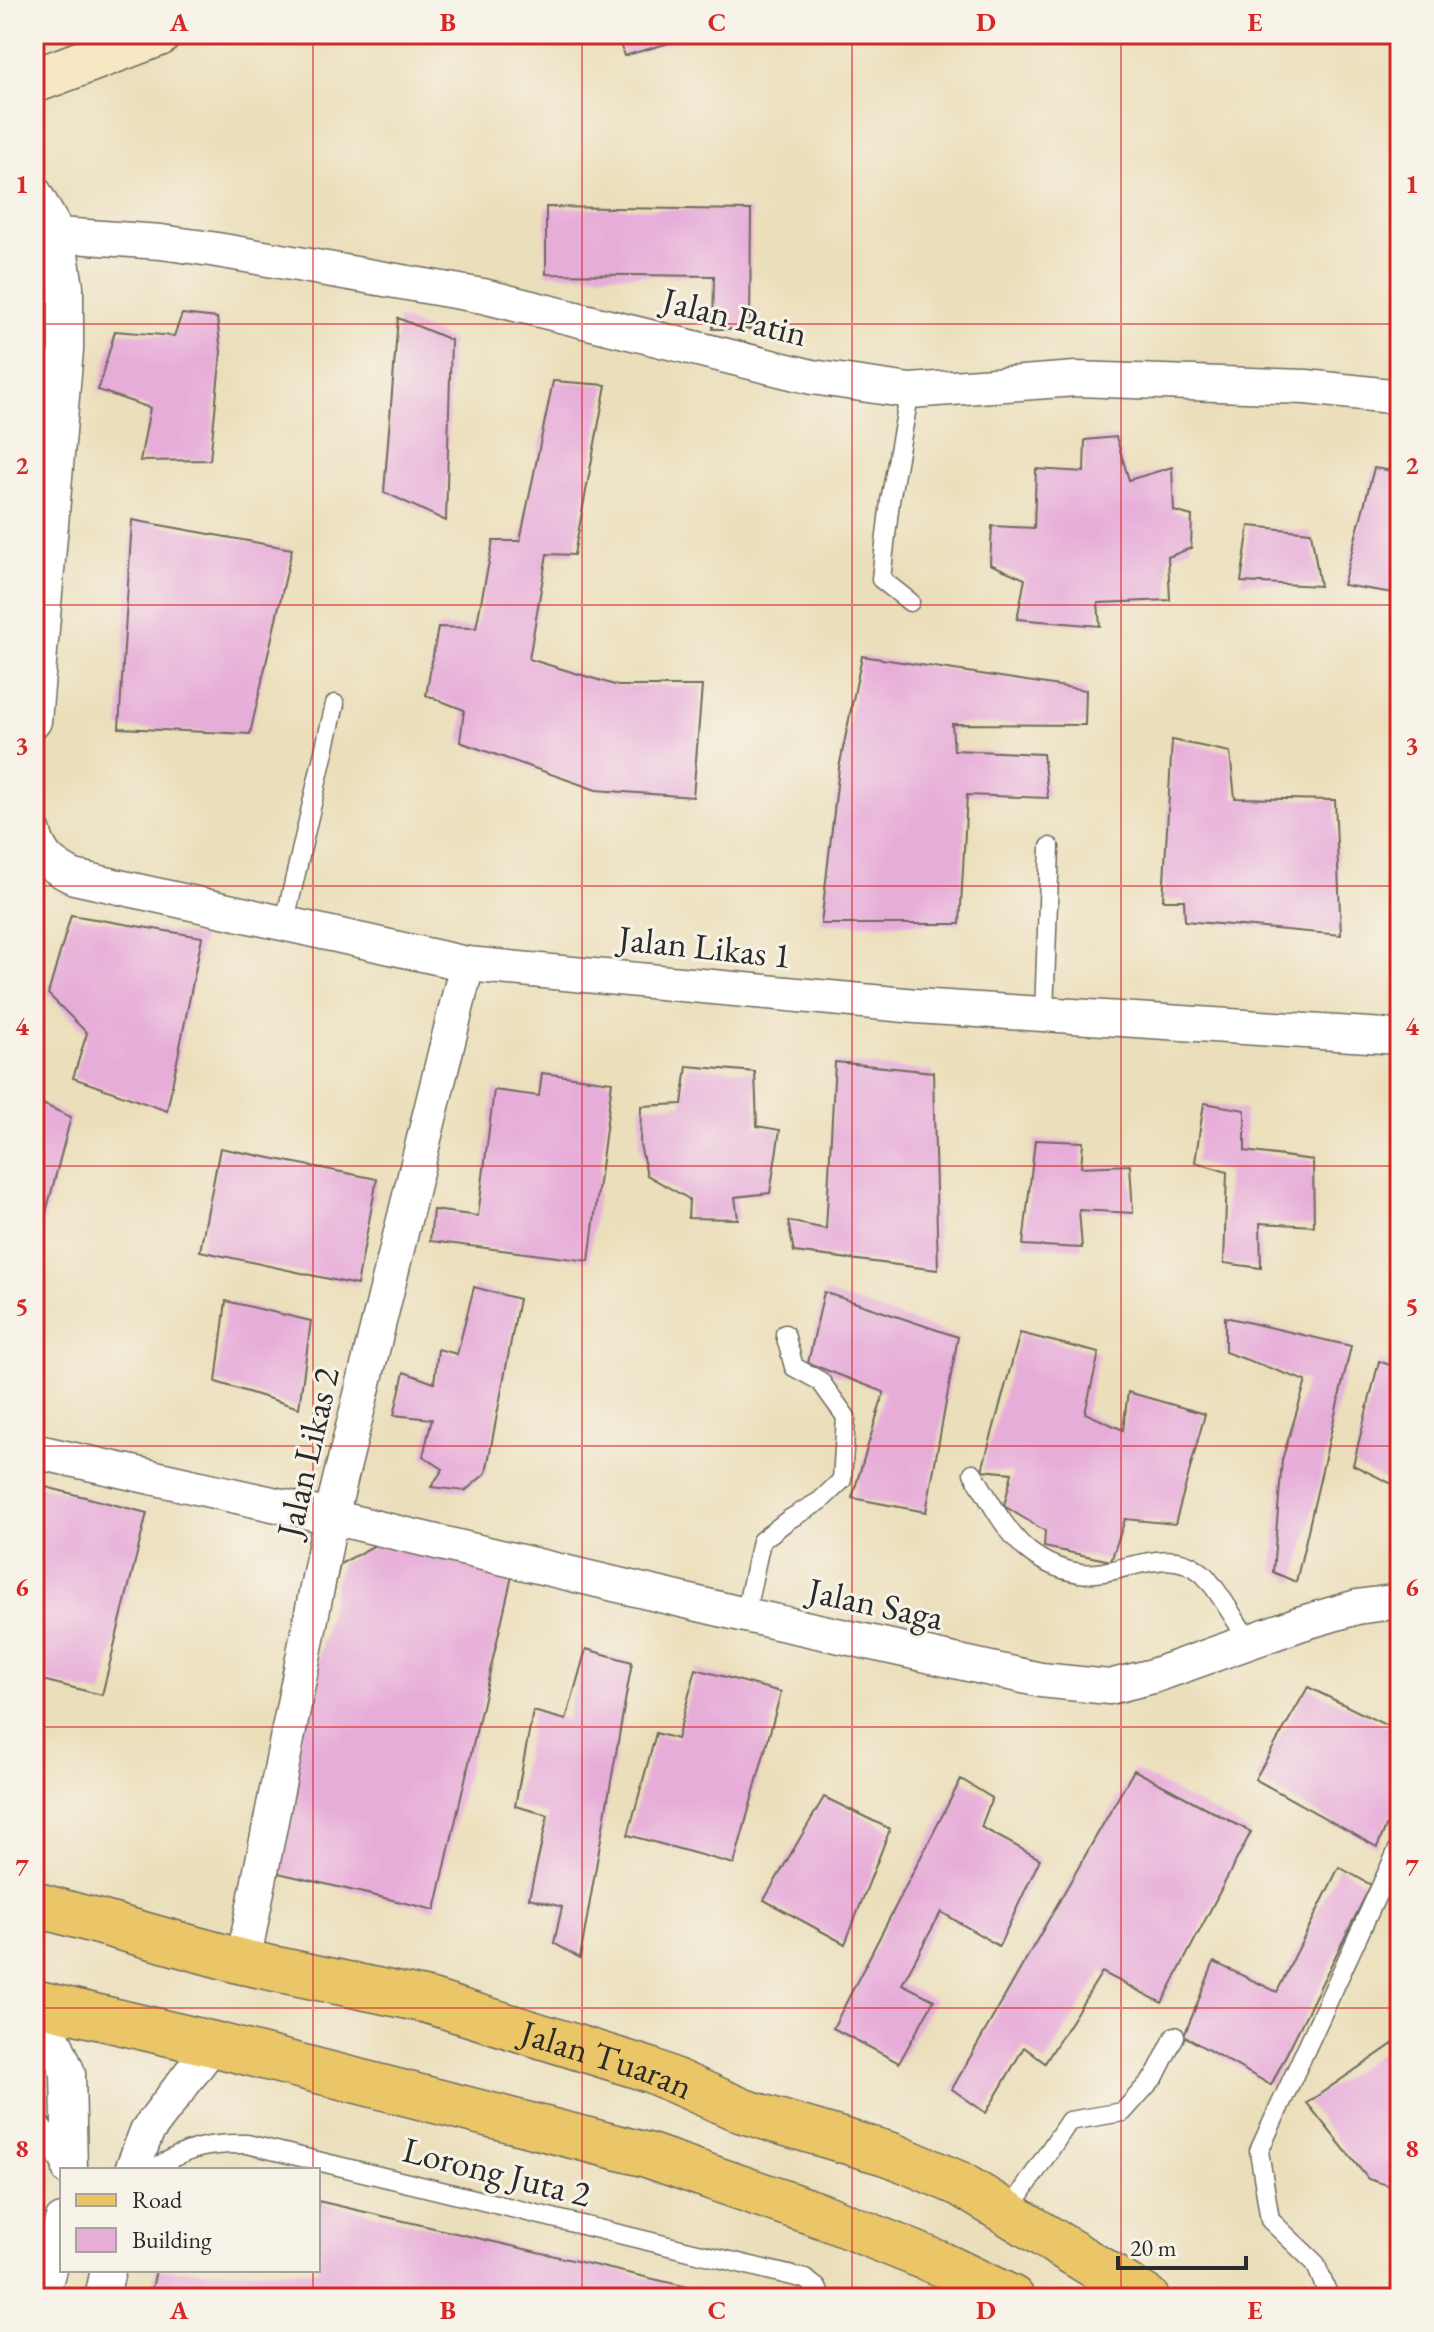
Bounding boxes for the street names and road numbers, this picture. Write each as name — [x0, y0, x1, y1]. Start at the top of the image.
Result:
street label: Jalan Patin — [655, 275, 812, 357]
street label: Jalan Likas 1 — [613, 914, 793, 979]
street label: Jalan Likas 2 — [264, 1363, 350, 1545]
street label: Jalan Saga — [801, 1566, 948, 1641]
street label: Jalan Tuaran — [512, 2007, 700, 2110]
street label: Lorong Juta 2 — [398, 2125, 596, 2218]

